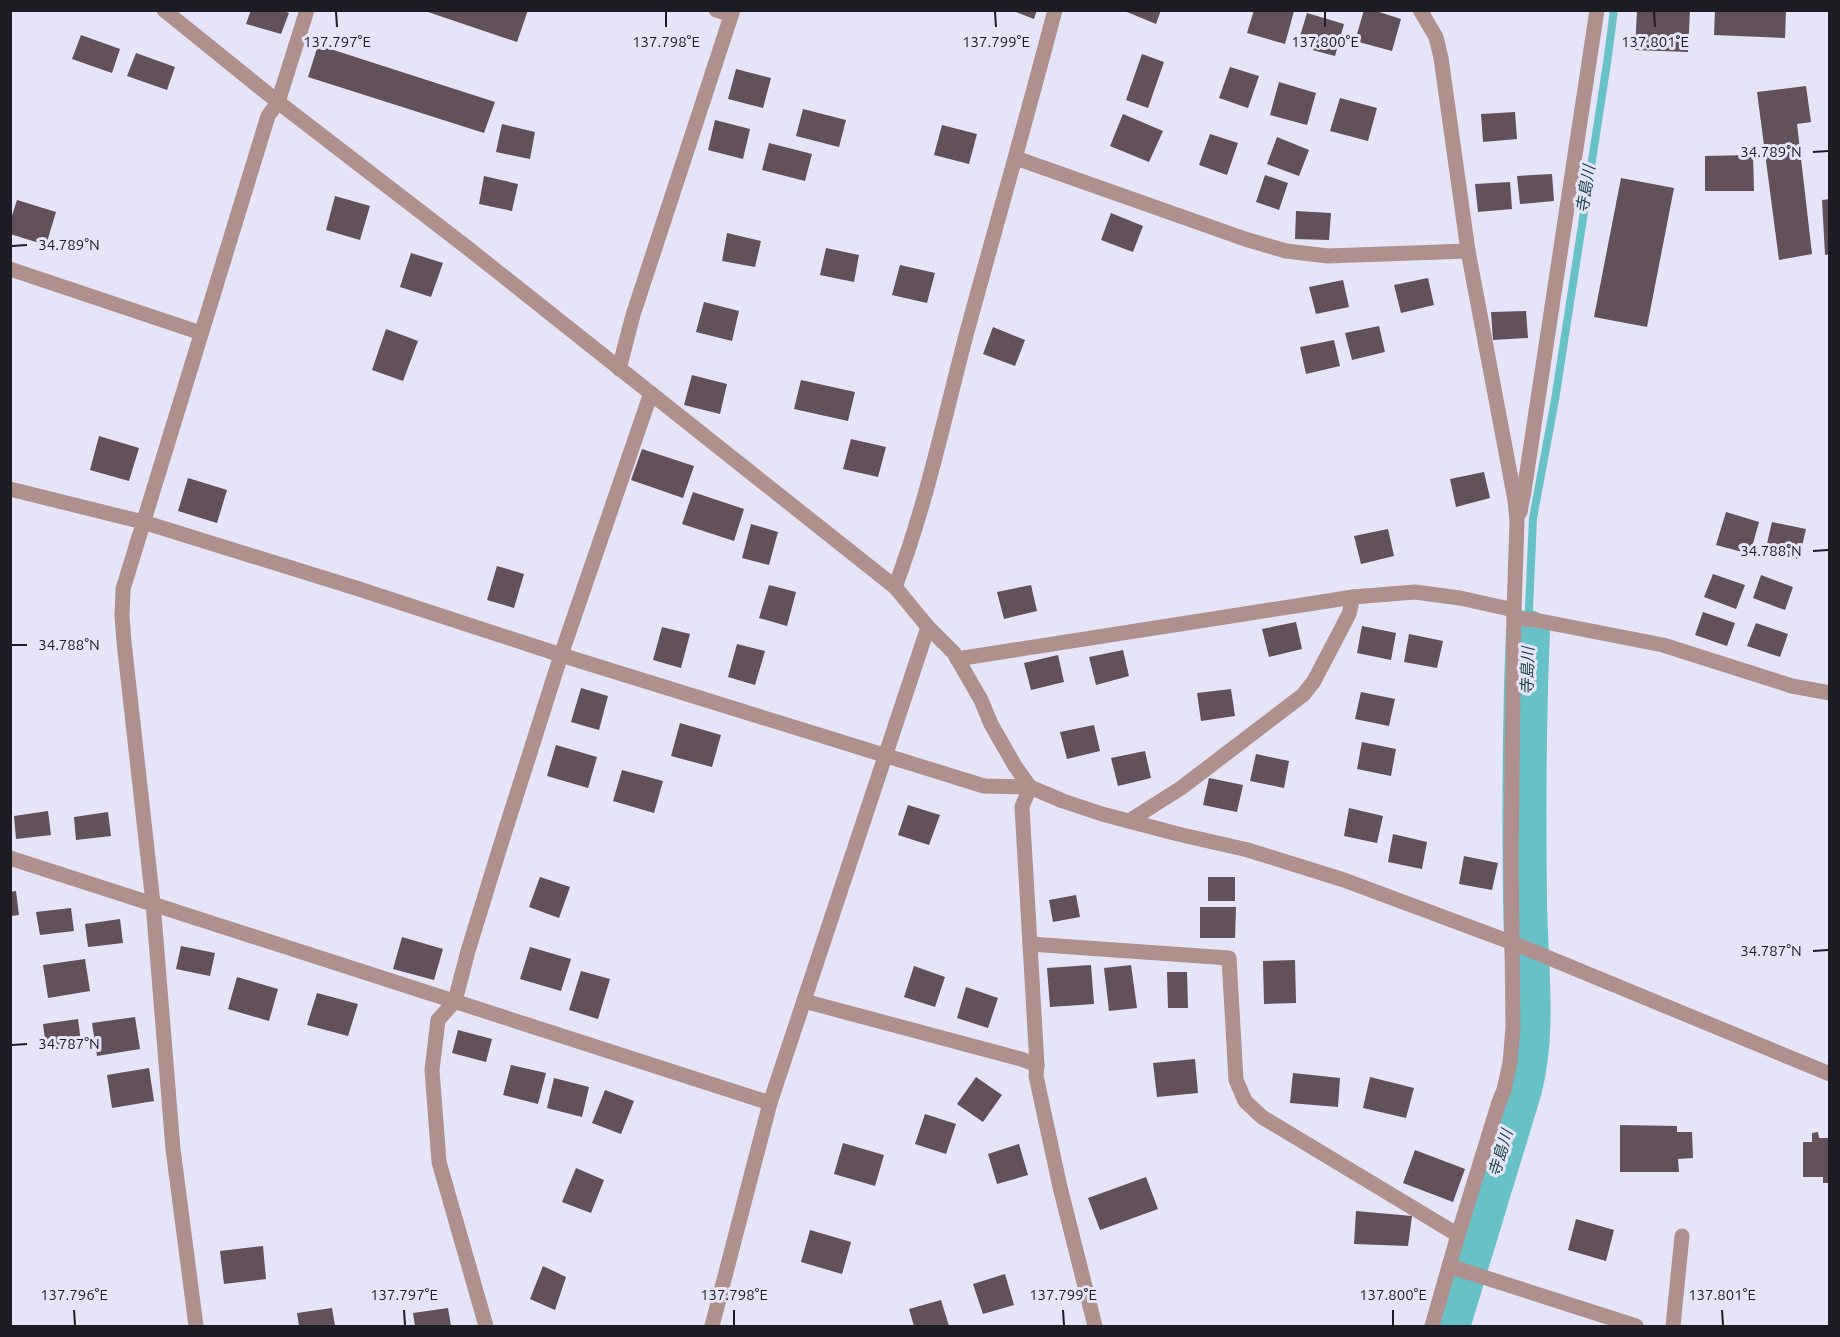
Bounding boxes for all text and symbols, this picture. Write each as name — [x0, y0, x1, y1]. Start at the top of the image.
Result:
text: 137.797°E — [303, 33, 371, 50]
text: 137.798°E — [632, 33, 700, 50]
text: 137.799°E — [962, 33, 1030, 50]
text: 137.800°E — [1291, 33, 1359, 50]
text: 137.801°E — [1621, 33, 1689, 50]
text: 34.789°N — [1740, 143, 1802, 160]
water label: 寺島川 — [1572, 162, 1598, 214]
text: 34.789°N — [38, 236, 100, 253]
text: 34.788°N — [1740, 542, 1802, 559]
text: 34.788°N — [38, 636, 100, 653]
water label: 寺島川 — [1518, 645, 1536, 695]
text: 34.787°N — [1740, 942, 1802, 959]
text: 34.787°N — [38, 1035, 100, 1052]
water label: 寺島川 — [1484, 1126, 1516, 1179]
text: 137.796°E — [40, 1286, 108, 1303]
text: 137.797°E — [370, 1286, 438, 1303]
text: 137.798°E — [700, 1286, 768, 1303]
text: 137.799°E — [1029, 1286, 1097, 1303]
text: 137.800°E — [1359, 1286, 1427, 1303]
text: 137.801°E — [1688, 1286, 1756, 1303]

